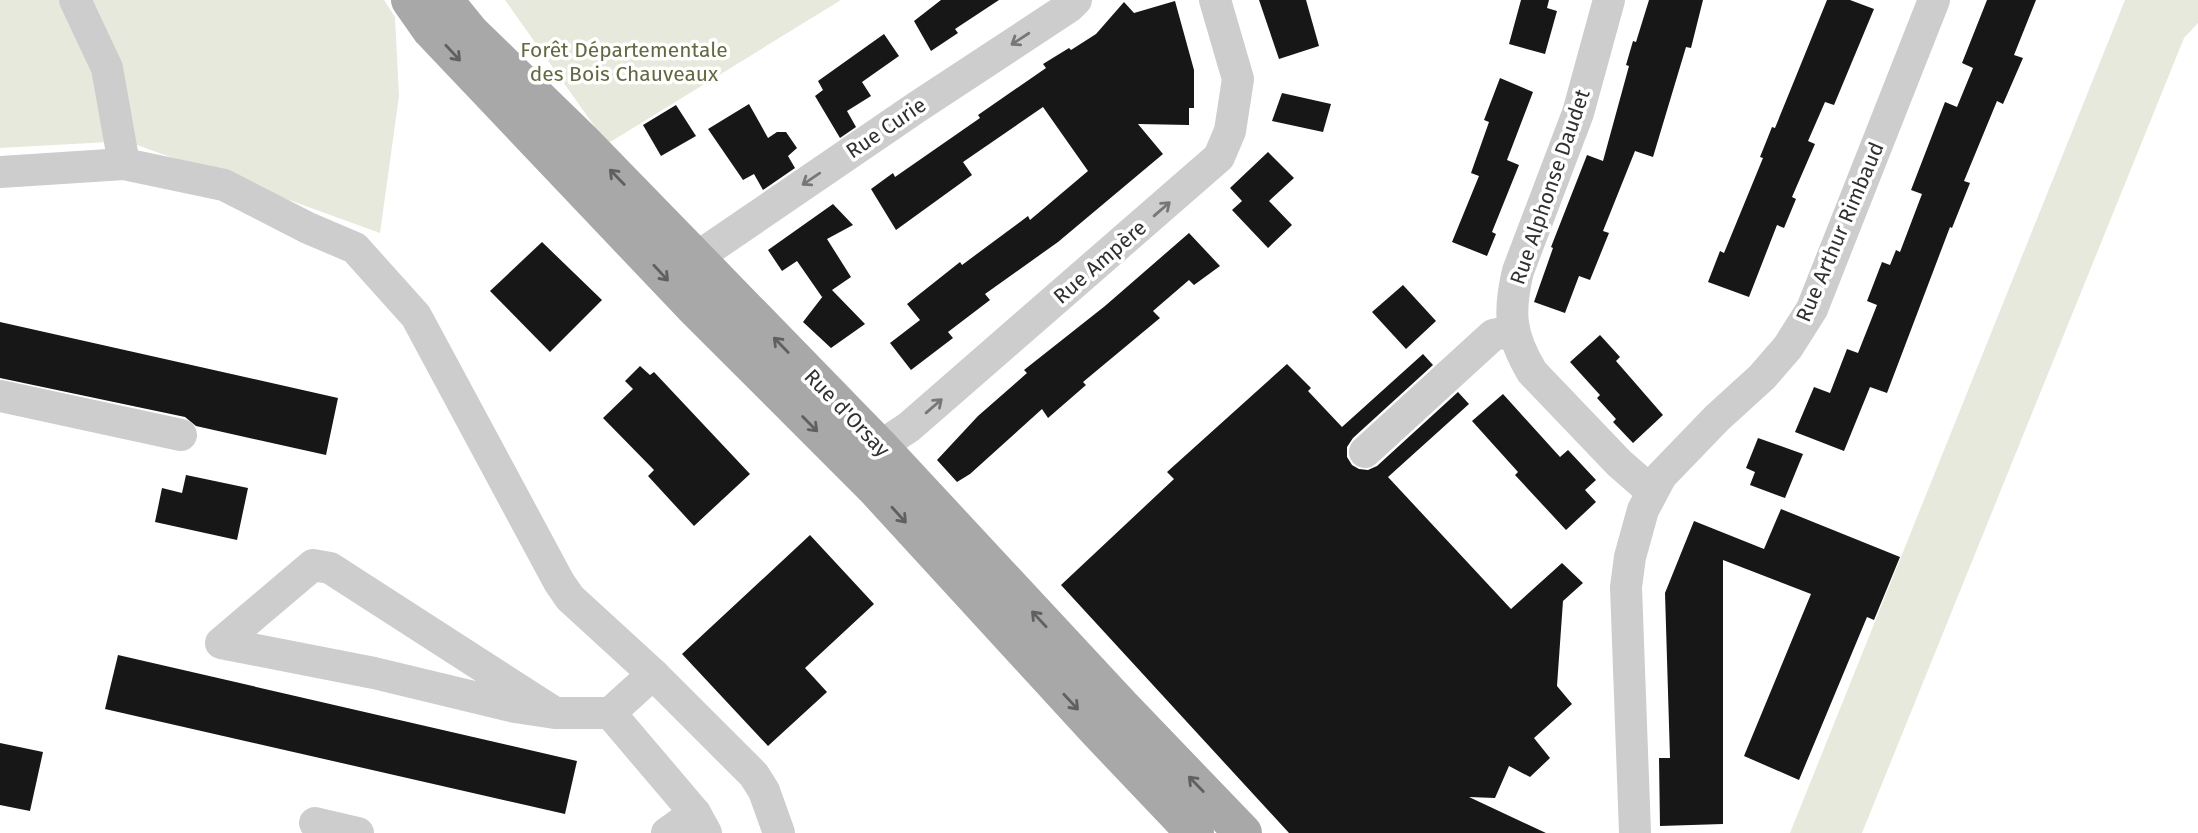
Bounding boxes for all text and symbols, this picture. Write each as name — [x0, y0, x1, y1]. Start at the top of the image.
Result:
one-way arrow — [1011, 32, 1030, 46]
park label: Forêt Départementale des Bois Chauveaux — [520, 37, 728, 87]
one-way arrow — [444, 44, 461, 61]
street label: Rue Alphonse Daudet — [1504, 86, 1596, 288]
street label: Rue Curie — [841, 92, 931, 164]
street label: Rue Arthur Rimbaud — [1790, 138, 1890, 326]
one-way arrow — [608, 168, 625, 185]
one-way arrow — [801, 172, 821, 186]
one-way arrow — [1152, 201, 1170, 217]
street label: Rue Ampère — [1048, 215, 1152, 309]
one-way arrow — [653, 264, 669, 282]
one-way arrow — [773, 337, 790, 354]
street label: Rue d'Orsay — [799, 364, 896, 463]
one-way arrow — [925, 398, 943, 414]
one-way arrow — [802, 415, 819, 432]
one-way arrow — [891, 506, 907, 524]
one-way arrow — [1031, 610, 1047, 628]
one-way arrow — [1063, 693, 1079, 711]
one-way arrow — [1187, 776, 1204, 793]

